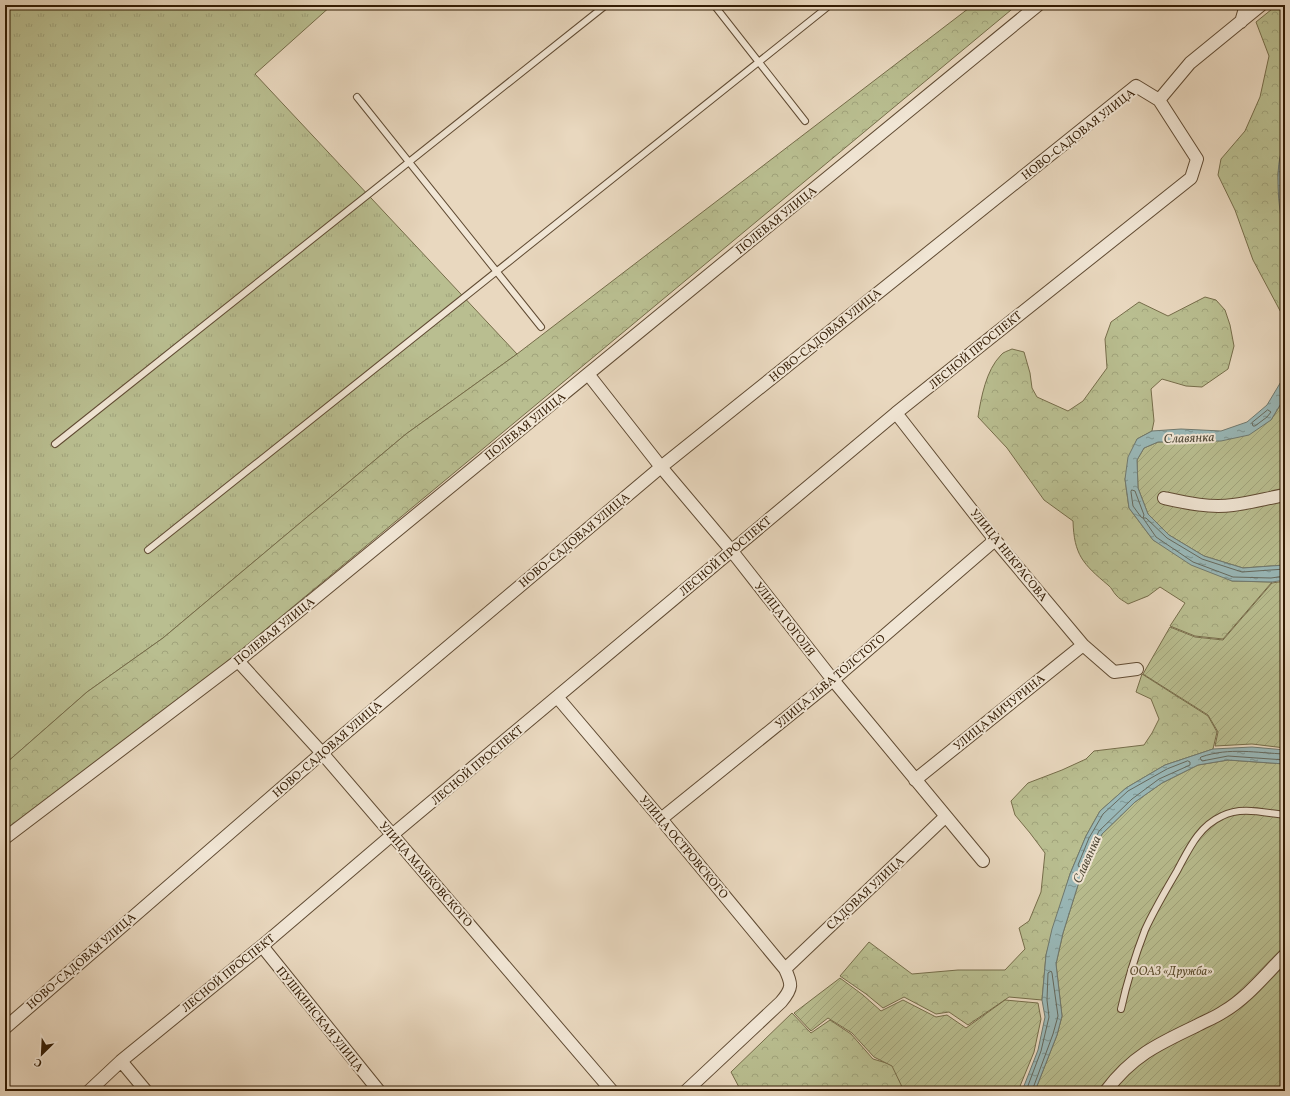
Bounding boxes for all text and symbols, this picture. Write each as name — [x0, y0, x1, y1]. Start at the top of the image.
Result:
street label: НОВО-САДОВАЯ УЛИЦА — [1019, 85, 1139, 184]
street label: ПОЛЕВАЯ УЛИЦА — [733, 183, 821, 258]
street label: НОВО-САДОВАЯ УЛИЦА — [766, 285, 886, 386]
street label: ЛЕСНОЙ ПРОСПЕКТ — [925, 307, 1026, 393]
street label: ПОЛЕВАЯ УЛИЦА — [482, 389, 570, 464]
water label: Славянка — [1163, 429, 1215, 449]
street label: НОВО-САДОВАЯ УЛИЦА — [516, 489, 634, 592]
street label: УЛИЦА НЕКРАСОВА — [966, 506, 1051, 606]
street label: ЛЕСНОЙ ПРОСПЕКТ — [675, 513, 775, 600]
street label: УЛИЦА ГОГОЛЯ — [750, 579, 818, 660]
street label: ПОЛЕВАЯ УЛИЦА — [231, 594, 319, 669]
street label: УЛИЦА ЛЬВА ТОЛСТОГО — [772, 631, 889, 733]
street label: УЛИЦА МИЧУРИНА — [951, 671, 1049, 755]
street label: НОВО-САДОВАЯ УЛИЦА — [270, 697, 386, 802]
street label: ЛЕСНОЙ ПРОСПЕКТ — [427, 722, 527, 809]
street label: УЛИЦА ОСТРОВСКОГО — [635, 793, 731, 903]
street label: УЛИЦА МАЯКОВСКОГО — [375, 818, 476, 931]
water label: Славянка — [1069, 833, 1106, 887]
street label: САДОВАЯ УЛИЦА — [823, 853, 908, 934]
street label: НОВО-САДОВАЯ УЛИЦА — [24, 909, 140, 1014]
street label: ЛЕСНОЙ ПРОСПЕКТ — [178, 930, 279, 1016]
street label: ПУШКИНСКАЯ УЛИЦА — [272, 964, 367, 1076]
park label: ООАЗ «Дружба» — [1130, 964, 1212, 980]
north arrow — [22, 1034, 62, 1074]
text: С — [32, 1053, 45, 1070]

